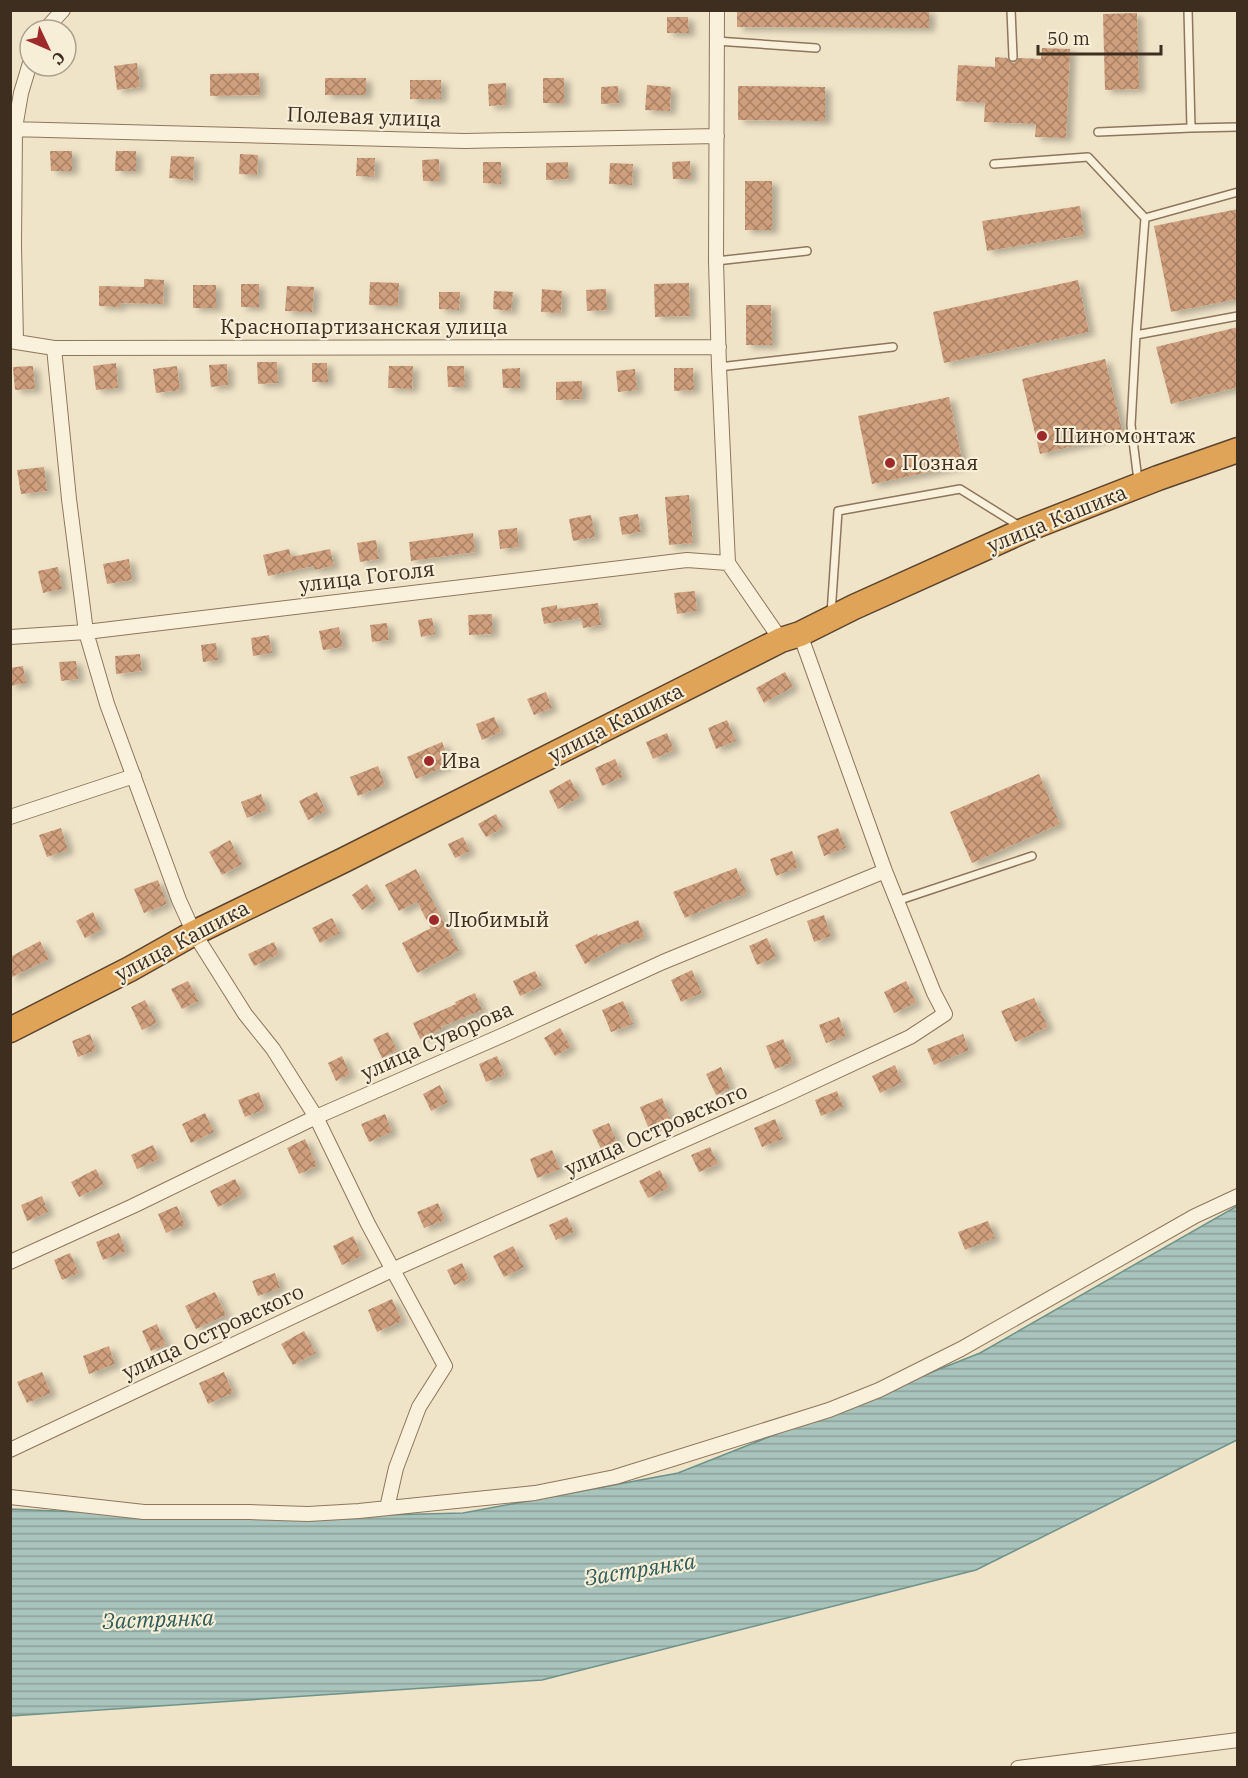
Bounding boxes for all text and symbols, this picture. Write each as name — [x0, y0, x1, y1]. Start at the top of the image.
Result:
north arrow — [18, 18, 78, 78]
scale bar — [1038, 18, 1161, 56]
text: 50 m — [1047, 27, 1090, 50]
text: С — [48, 48, 70, 69]
street label: Полевая улица — [286, 99, 442, 133]
street label: Краснопартизанская улица — [220, 312, 508, 340]
place label: Шиномонтаж — [1054, 421, 1196, 449]
marker: Шиномонтаж — [1035, 429, 1049, 443]
place label: Позная — [902, 448, 978, 476]
marker: Позная — [883, 456, 897, 470]
street label: улица Кашика — [983, 477, 1131, 559]
street label: улица Гоголя — [297, 554, 436, 598]
street label: улица Кашика — [543, 676, 688, 768]
place label: Ива — [441, 746, 481, 774]
marker: Ива — [422, 754, 436, 768]
street label: улица Кашика — [109, 893, 254, 987]
place label: Любимый — [446, 905, 549, 933]
marker: Любимый — [427, 913, 441, 927]
street label: улица Суворова — [356, 994, 517, 1086]
street label: улица Островского — [560, 1076, 752, 1182]
street label: улица Островского — [117, 1277, 308, 1386]
water label: Застрянка — [582, 1545, 697, 1592]
water label: Застрянка — [102, 1602, 214, 1635]

